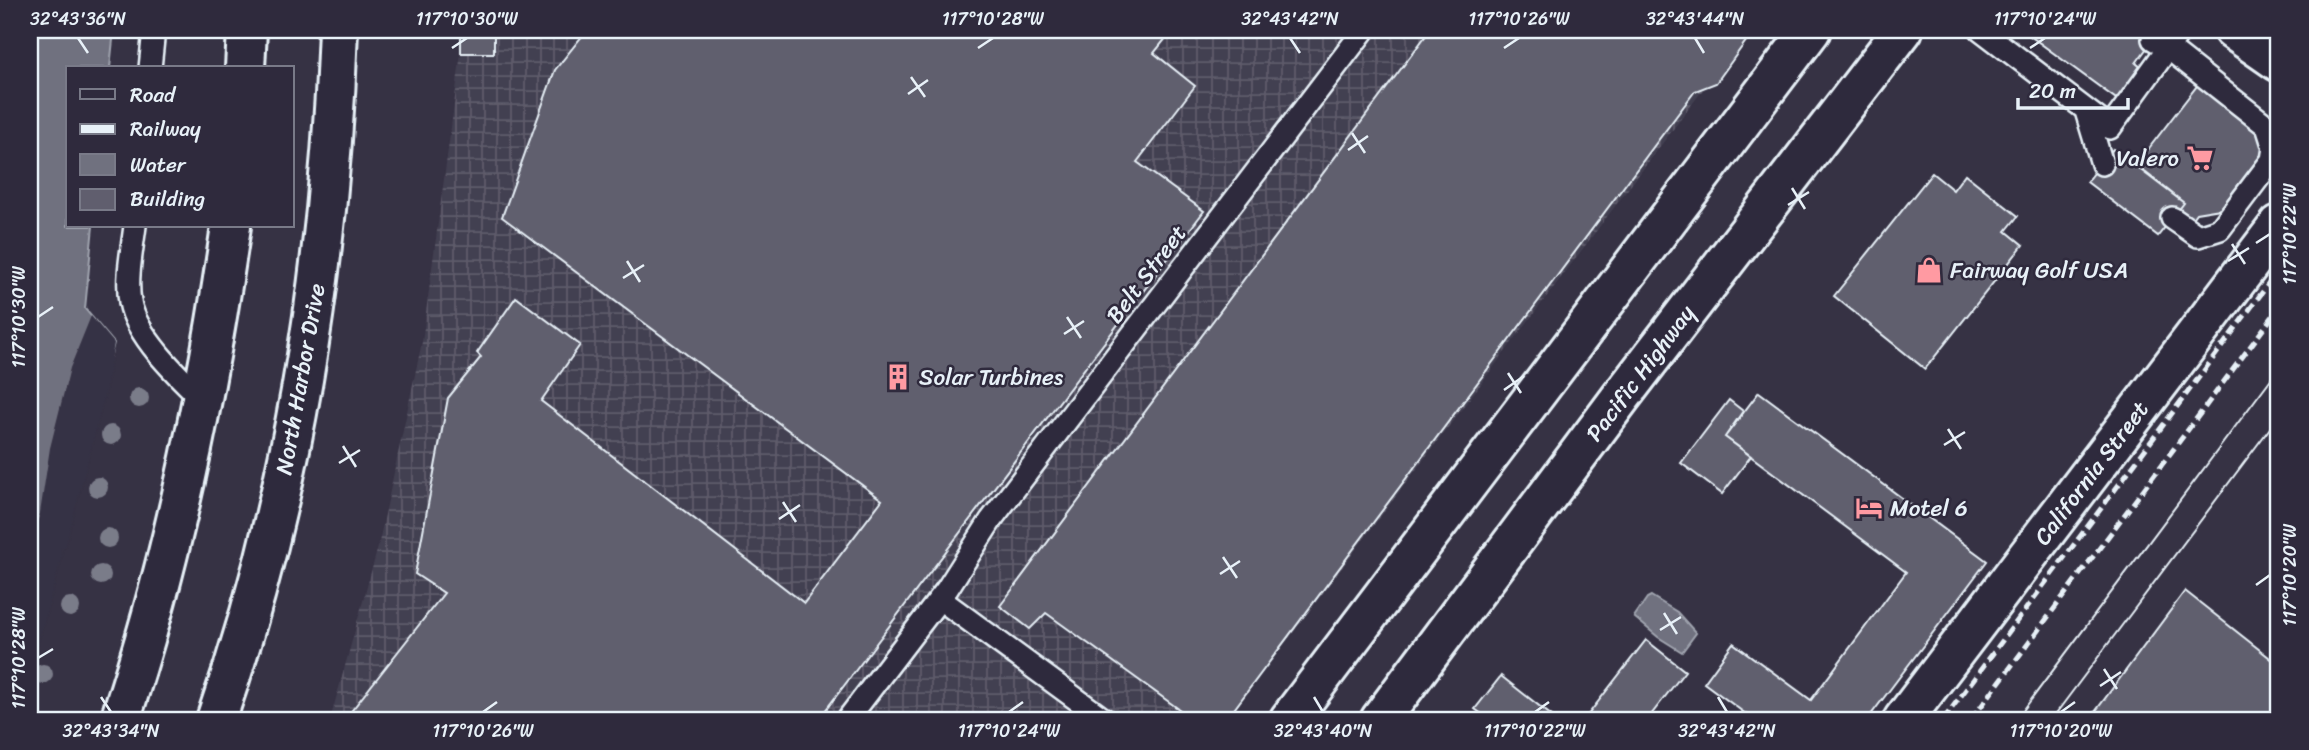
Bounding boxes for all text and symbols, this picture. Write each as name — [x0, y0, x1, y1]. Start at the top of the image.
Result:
text: 32°43'36"N — [30, 3, 126, 35]
text: 117°10'30"W — [416, 3, 519, 35]
text: 117°10'28"W — [942, 3, 1045, 35]
text: 32°43'42"N — [1241, 3, 1339, 35]
text: 117°10'26"W — [1468, 3, 1571, 35]
text: 32°43'44"N — [1646, 3, 1745, 35]
text: 117°10'24"W — [1994, 3, 2097, 35]
legend — [66, 66, 294, 228]
scale bar — [2018, 66, 2129, 110]
text: 20 m — [2029, 72, 2076, 110]
text: Road — [130, 76, 177, 114]
text: Railway — [130, 110, 201, 148]
place label: Valero — [2116, 138, 2179, 179]
supermarket icon: Valero — [2185, 143, 2215, 173]
text: Water — [130, 146, 187, 184]
text: Building — [130, 180, 206, 218]
text: 117°10'22"W — [2274, 182, 2306, 285]
street label: Belt Street — [1095, 216, 1198, 333]
place label: Fairway Golf USA — [1950, 250, 2128, 291]
shop icon: Fairway Golf USA — [1914, 255, 1944, 285]
text: 117°10'30"W — [3, 265, 35, 368]
street label: North Harbor Drive — [264, 280, 338, 478]
street label: Pacific Highway — [1575, 296, 1706, 451]
place label: Solar Turbines — [919, 357, 1064, 398]
building icon: Solar Turbines — [883, 362, 913, 392]
street label: California Street — [2023, 392, 2160, 555]
place label: Motel 6 — [1890, 488, 1968, 529]
hotel icon: Motel 6 — [1854, 493, 1884, 523]
text: 117°10'20"W — [2274, 523, 2306, 626]
text: 117°10'28"W — [3, 606, 35, 709]
text: 32°43'34"N — [63, 715, 160, 747]
text: 117°10'26"W — [432, 715, 535, 747]
text: 117°10'24"W — [958, 715, 1061, 747]
text: 32°43'40"N — [1274, 715, 1373, 747]
text: 117°10'22"W — [1484, 715, 1587, 747]
text: 32°43'42"N — [1678, 715, 1776, 747]
text: 117°10'20"W — [2010, 715, 2113, 747]

